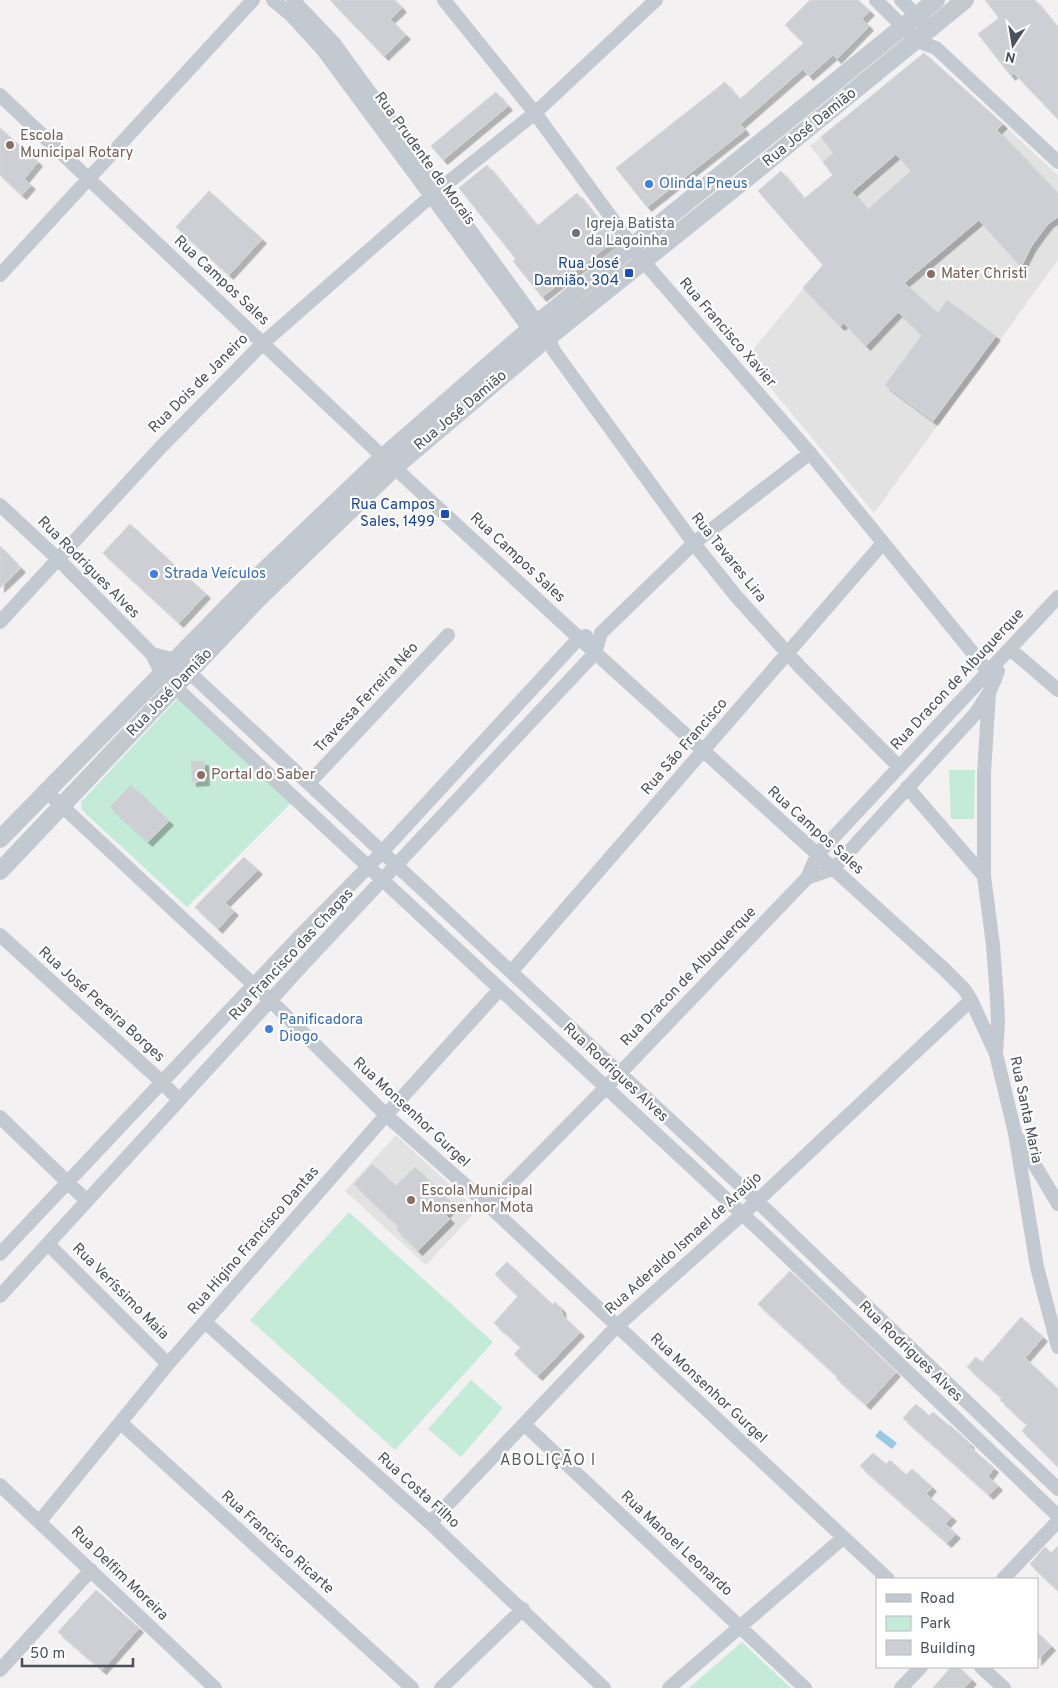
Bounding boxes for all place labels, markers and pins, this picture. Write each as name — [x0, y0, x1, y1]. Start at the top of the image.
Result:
place label: Escola Municipal Rotary — [20, 127, 134, 163]
marker: Escola Municipal Rotary — [4, 139, 16, 151]
place label: Olinda Pneus — [659, 175, 748, 194]
marker: Olinda Pneus — [643, 178, 655, 190]
place label: Igreja Batista da Lagoinha — [586, 215, 675, 251]
marker: Igreja Batista da Lagoinha — [570, 227, 582, 239]
place label: Rua José Damião, 304 — [534, 255, 619, 291]
place label: Mater Christi — [941, 265, 1027, 284]
marker: Rua José Damião, 304 — [623, 267, 635, 279]
marker: Mater Christi — [925, 268, 937, 280]
place label: Rua Campos Sales, 1499 — [351, 496, 435, 532]
marker: Rua Campos Sales, 1499 — [439, 508, 451, 520]
place label: Strada Veículos — [164, 565, 266, 584]
marker: Strada Veículos — [148, 568, 160, 580]
place label: Portal do Saber — [211, 766, 316, 785]
marker: Portal do Saber — [195, 769, 207, 781]
place label: Panificadora Diogo — [279, 1011, 363, 1047]
marker: Panificadora Diogo — [263, 1023, 275, 1035]
place label: Escola Municipal Monsenhor Mota — [421, 1182, 533, 1218]
marker: Escola Municipal Monsenhor Mota — [405, 1194, 417, 1206]

